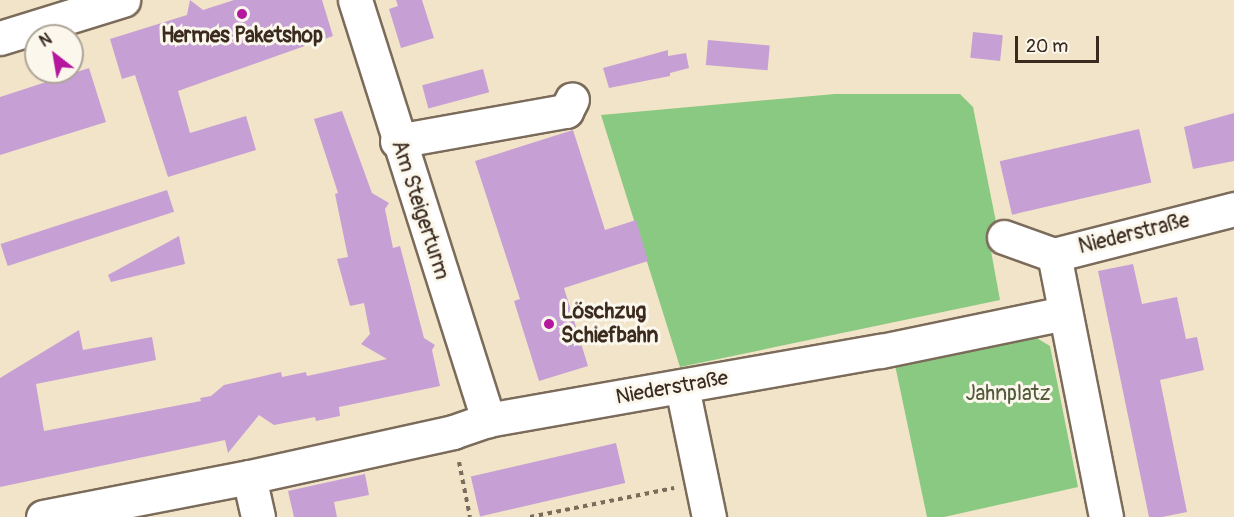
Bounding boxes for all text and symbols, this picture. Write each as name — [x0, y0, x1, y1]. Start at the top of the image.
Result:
marker: Hermes Paketshop — [235, 7, 249, 21]
place label: Hermes Paketshop — [161, 23, 323, 49]
north arrow — [24, 24, 84, 84]
scale bar — [1018, 24, 1102, 62]
text: N — [36, 29, 56, 52]
text: 20 m — [1026, 35, 1068, 58]
street label: Am Steigerturm — [386, 137, 454, 283]
street label: Niederstraße — [1076, 208, 1192, 260]
place label: Löschzug Schiefbahn — [561, 299, 658, 349]
marker: Löschzug Schiefbahn — [542, 317, 556, 331]
street label: Niederstraße — [614, 366, 730, 410]
park label: Jahnplatz — [965, 381, 1051, 407]

